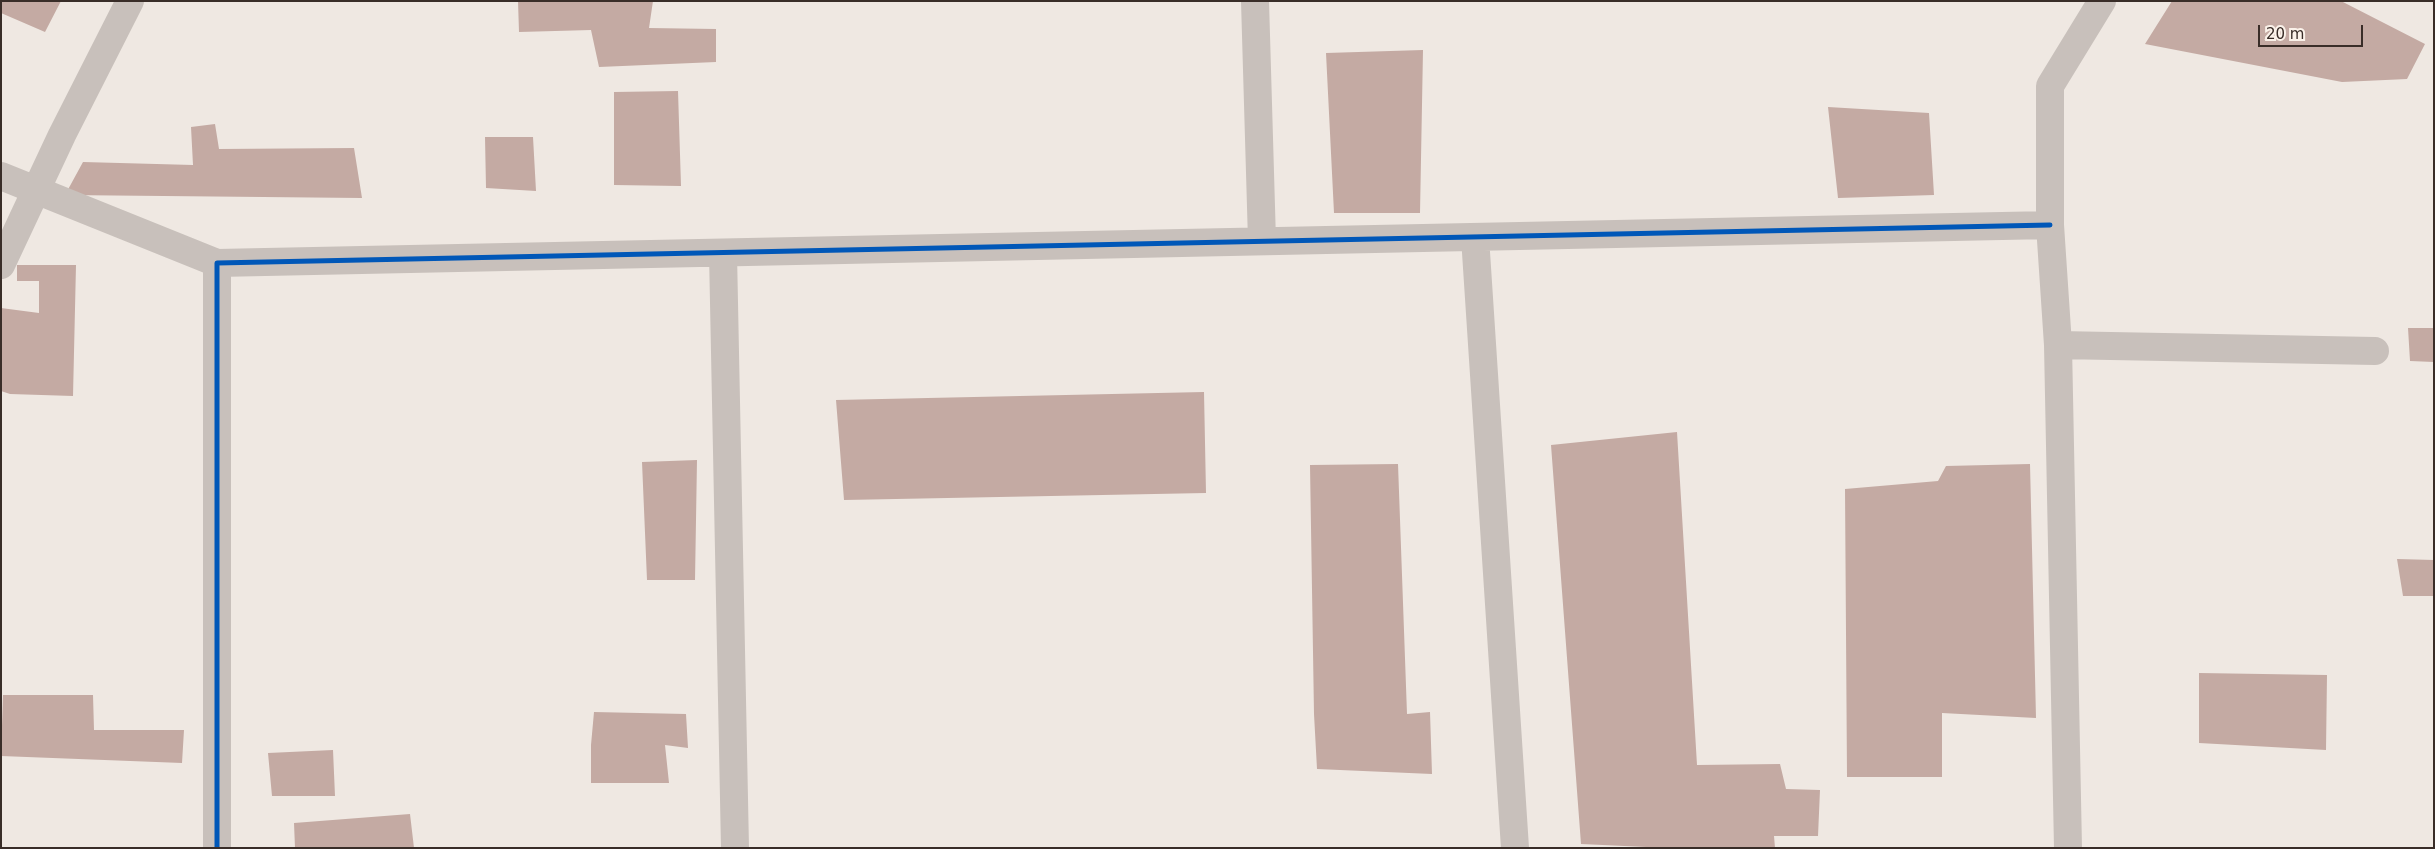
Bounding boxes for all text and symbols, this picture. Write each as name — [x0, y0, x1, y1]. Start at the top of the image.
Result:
scale bar — [2260, 15, 2365, 47]
text: 20 m — [2266, 25, 2304, 43]

